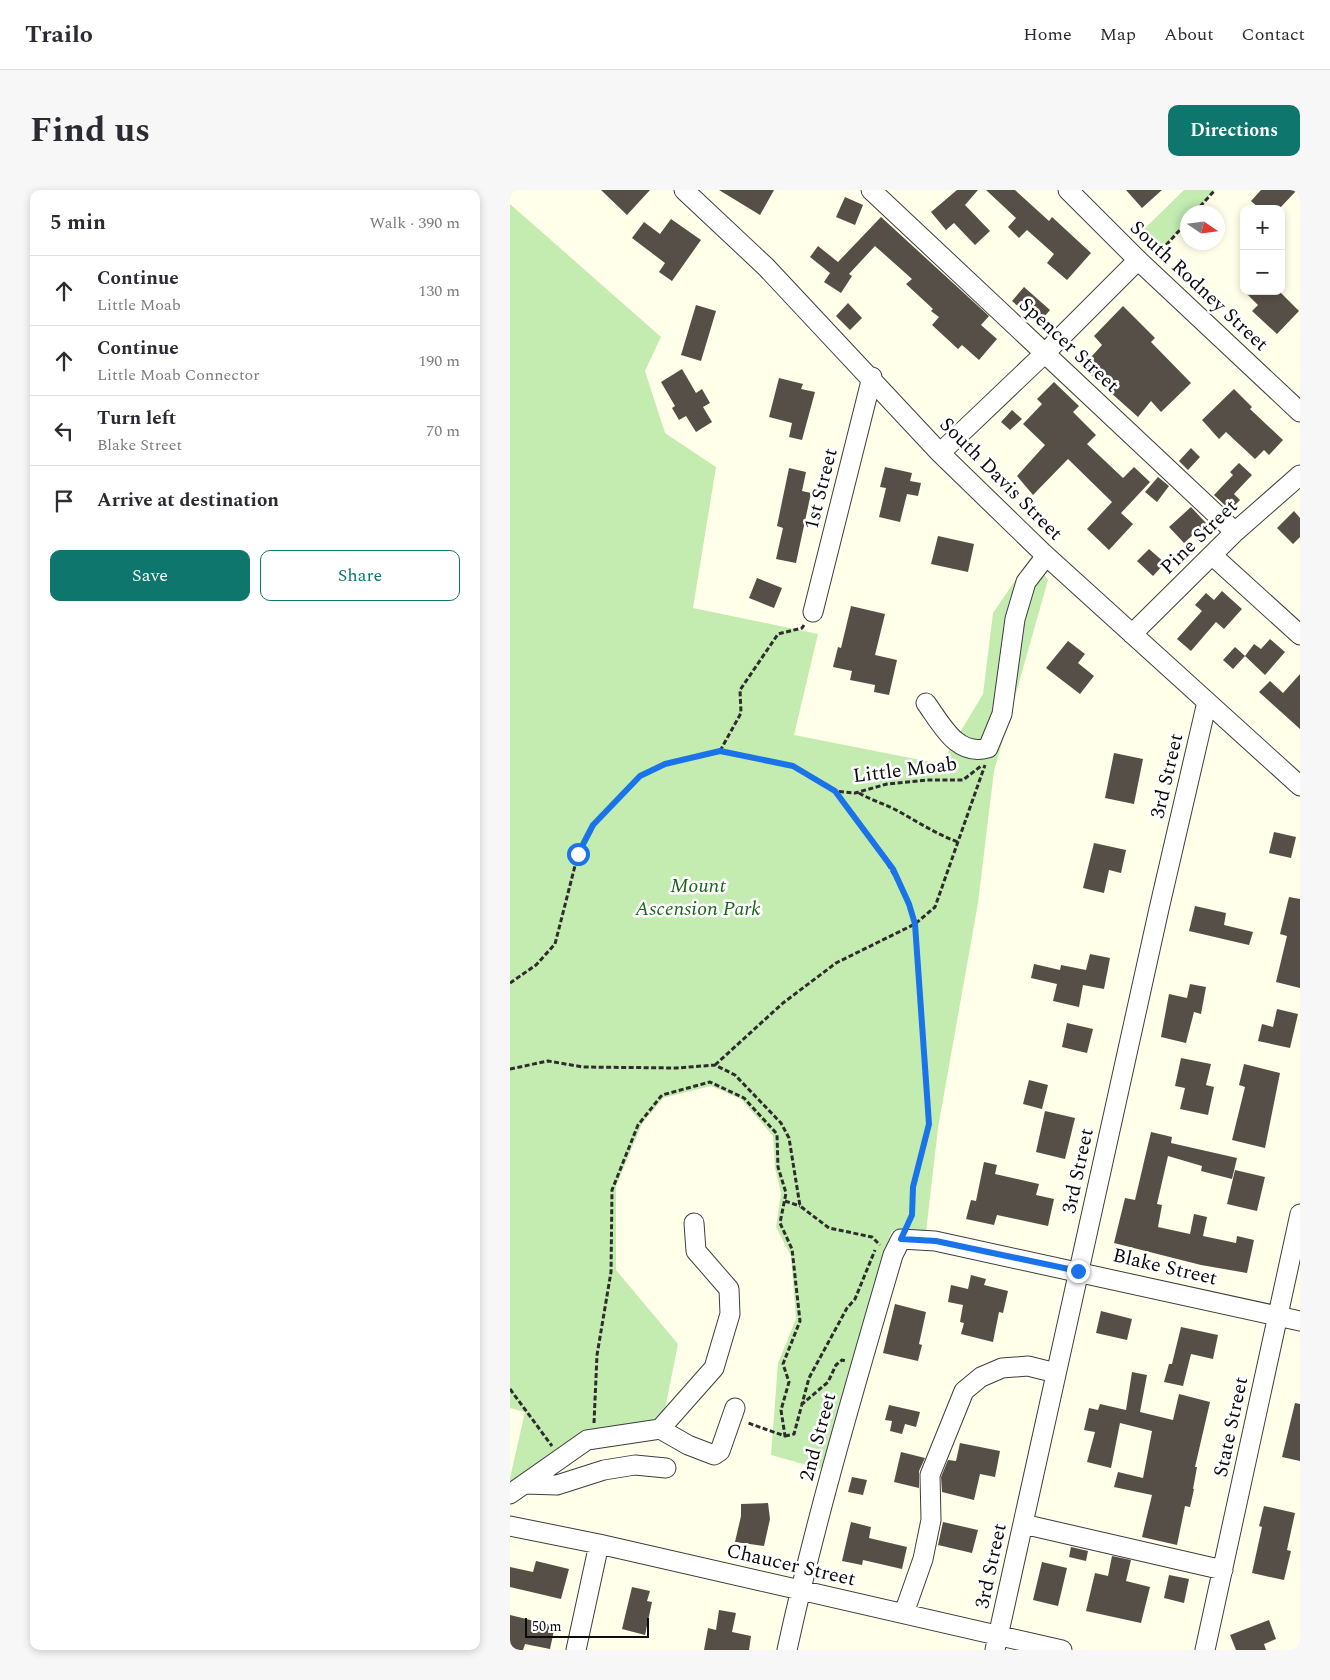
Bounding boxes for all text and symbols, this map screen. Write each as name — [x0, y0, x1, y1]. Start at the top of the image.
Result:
text: Trailo — [25, 17, 93, 53]
text: Home — [1023, 21, 1072, 48]
text: Map — [1100, 21, 1136, 48]
text: About — [1164, 21, 1214, 48]
text: Contact — [1242, 21, 1305, 48]
text: Find us — [30, 104, 150, 157]
button: Directions — [1168, 105, 1300, 156]
north arrow — [1180, 205, 1225, 250]
map controls — [1240, 205, 1285, 295]
button: + — [1240, 205, 1285, 250]
text: 5 min — [50, 207, 106, 239]
text: Walk · 390 m — [369, 211, 460, 235]
street label: South Rodney Street — [1123, 213, 1275, 359]
button: − — [1240, 250, 1285, 295]
text: Continue — [97, 264, 179, 293]
icon: ahead — [50, 277, 78, 305]
text: 130 m — [418, 279, 460, 303]
street label: Spencer Street — [1012, 290, 1126, 400]
text: Little Moab — [97, 293, 181, 317]
text: Continue — [97, 334, 179, 363]
icon: ahead — [50, 347, 78, 375]
text: 190 m — [418, 349, 460, 373]
text: Little Moab Connector — [97, 363, 260, 387]
text: Turn left — [97, 404, 176, 433]
street label: South Davis Street — [932, 410, 1070, 548]
icon: left — [50, 417, 78, 445]
text: 70 m — [426, 419, 460, 443]
text: Blake Street — [97, 433, 182, 457]
street label: 1st Street — [796, 445, 846, 533]
text: Arrive at destination — [97, 486, 279, 515]
icon: arrive — [50, 487, 78, 515]
street label: Pine Street — [1153, 492, 1245, 582]
button: Save — [50, 550, 250, 601]
button: Share — [260, 550, 460, 601]
street label: 3rd Street — [1143, 730, 1191, 822]
street label: Little Moab — [851, 749, 959, 791]
route start — [567, 843, 590, 866]
park label: Mount Ascension Park — [634, 871, 761, 924]
street label: 3rd Street — [1054, 1126, 1102, 1216]
street label: Blake Street — [1110, 1240, 1220, 1294]
route end — [1067, 1260, 1090, 1283]
street label: State Street — [1206, 1374, 1256, 1480]
street label: 2nd Street — [792, 1390, 844, 1484]
street label: 3rd Street — [967, 1521, 1015, 1611]
street label: Chaucer Street — [723, 1536, 859, 1594]
scale bar — [525, 1615, 649, 1638]
text: 50 m — [532, 1616, 562, 1637]

